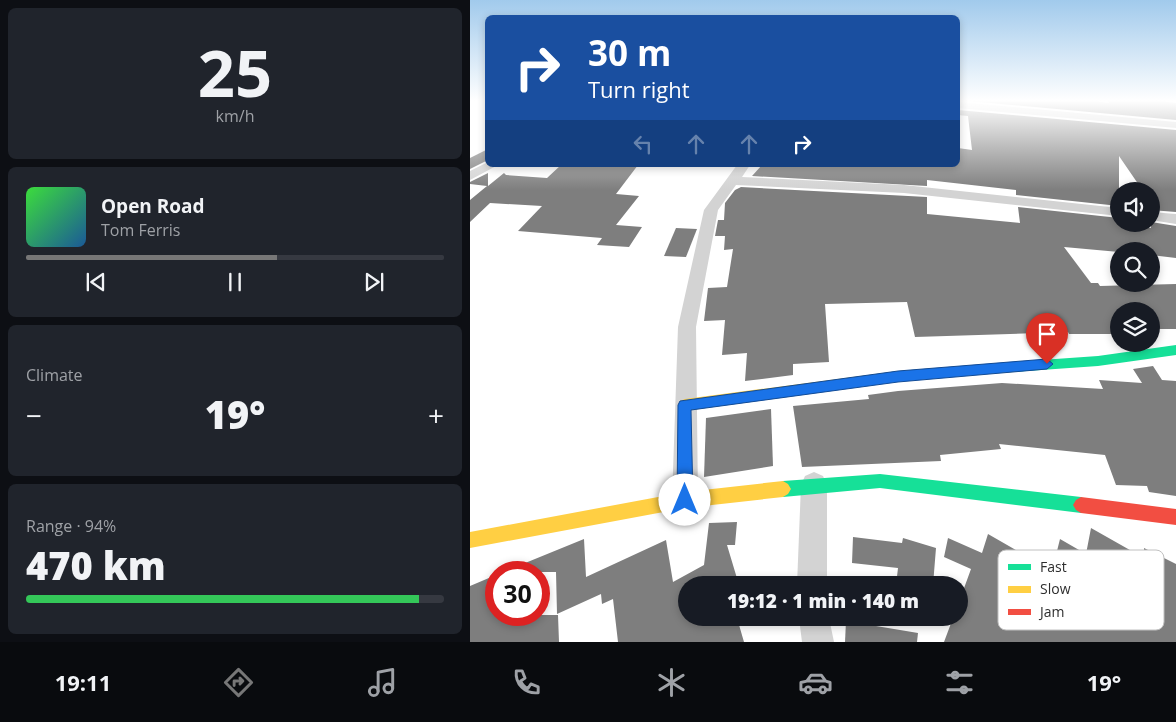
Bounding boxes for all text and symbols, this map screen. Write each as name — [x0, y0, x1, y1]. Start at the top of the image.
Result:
text: 25 — [198, 28, 272, 116]
text: 30 m — [588, 29, 671, 76]
icon: right — [505, 35, 570, 100]
text: Turn right — [588, 74, 690, 104]
text: km/h — [216, 105, 254, 127]
icon: left — [629, 130, 657, 158]
icon: ahead — [682, 130, 710, 158]
icon: ahead — [735, 130, 763, 158]
icon: right — [788, 130, 816, 158]
map controls — [1110, 182, 1160, 352]
button: sound — [1110, 182, 1160, 232]
text: Open Road — [101, 193, 205, 219]
text: Tom Ferris — [101, 219, 180, 241]
button: search — [1110, 242, 1160, 292]
icon: previous — [82, 268, 110, 296]
icon: pause — [221, 268, 249, 296]
icon: next — [360, 268, 388, 296]
button: layers — [1110, 302, 1160, 352]
pin — [1026, 313, 1068, 364]
icon: arrive — [1033, 320, 1061, 348]
text: Climate — [26, 364, 83, 386]
text: 19° — [205, 388, 265, 440]
text: − — [26, 396, 42, 434]
text: + — [428, 396, 444, 434]
position arrow — [658, 473, 710, 525]
text: Range · 94% — [26, 515, 116, 537]
text: 470 km — [26, 539, 166, 591]
legend — [998, 550, 1164, 630]
text: Fast — [1040, 557, 1067, 576]
speed limit sign: 30 — [485, 561, 550, 626]
text: Slow — [1040, 579, 1071, 598]
text: 19:12 · 1 min · 140 m — [727, 588, 919, 614]
text: Jam — [1038, 602, 1065, 621]
icon: directions — [221, 665, 256, 700]
icon: music — [365, 665, 400, 700]
icon: phone — [509, 665, 544, 700]
icon: climate — [654, 665, 689, 700]
icon: car — [798, 665, 833, 700]
icon: filters — [942, 665, 977, 700]
text: 19:11 — [55, 667, 111, 697]
text: 19° — [1087, 667, 1121, 697]

